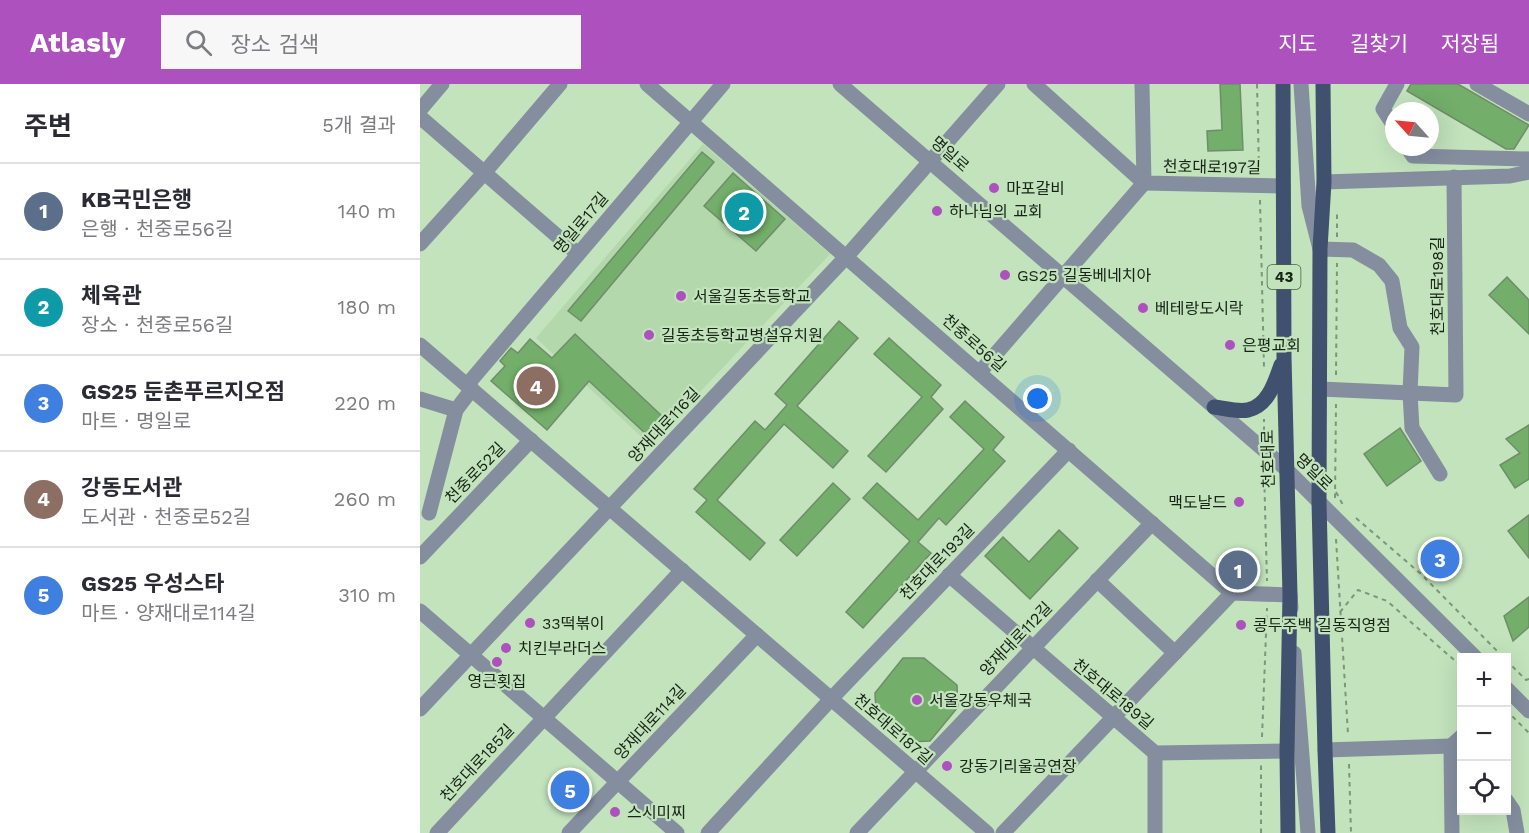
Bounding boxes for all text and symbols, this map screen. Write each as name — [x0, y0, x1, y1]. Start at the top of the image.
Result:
search box — [161, 15, 581, 69]
text: Atlasly — [30, 26, 125, 59]
icon: search — [182, 26, 215, 59]
text: 지도 — [1278, 31, 1317, 56]
text: 길찾기 — [1350, 31, 1408, 56]
text: 저장됨 — [1441, 31, 1499, 56]
text: 장소 검색 — [230, 32, 319, 57]
north arrow — [1385, 102, 1439, 156]
text: 주변 — [24, 111, 72, 141]
text: 5개 결과 — [322, 113, 396, 137]
street label: 명일로 — [927, 132, 973, 176]
street label: 천호대로197길 — [1163, 157, 1261, 177]
place label: 마포갈비 — [1006, 179, 1065, 198]
marker: 마포갈비 — [987, 181, 1001, 195]
text: KB국민은행 — [81, 187, 192, 212]
street label: 명일로17길 — [550, 189, 612, 257]
pin: 2 — [724, 190, 764, 234]
text: 1 — [39, 199, 48, 223]
text: 140 m — [338, 199, 396, 223]
place label: 하나님의 교회 — [949, 202, 1043, 221]
marker: 하나님의 교회 — [930, 204, 944, 218]
text: 은행 · 천중로56길 — [81, 217, 233, 241]
street label: 천호대로198길 — [1428, 236, 1447, 336]
road number: 43 — [1268, 265, 1300, 289]
place label: GS25 길동베네치아 — [1017, 266, 1152, 285]
marker: GS25 길동베네치아 — [998, 268, 1012, 282]
text: 체육관 — [81, 283, 142, 308]
place label: 서울길동초등학교 — [693, 287, 811, 306]
marker: 서울길동초등학교 — [674, 289, 688, 303]
text: 2 — [38, 295, 49, 319]
text: 180 m — [338, 295, 396, 319]
place label: 베테랑도시락 — [1155, 299, 1244, 318]
marker: 베테랑도시락 — [1136, 301, 1150, 315]
street label: 천중로56길 — [938, 310, 1010, 376]
text: 장소 · 천중로56길 — [81, 313, 233, 337]
place label: 길동초등학교병설유치원 — [661, 326, 823, 345]
marker: 길동초등학교병설유치원 — [642, 328, 656, 342]
place label: 은평교회 — [1242, 336, 1301, 355]
marker: 은평교회 — [1223, 338, 1237, 352]
pin: 4 — [516, 364, 556, 408]
text: GS25 둔촌푸르지오점 — [81, 379, 285, 404]
street label: 양재대로116길 — [624, 383, 704, 467]
your location — [1023, 384, 1052, 413]
text: 3 — [38, 391, 49, 415]
text: 220 m — [334, 391, 396, 415]
text: 마트 · 명일로 — [81, 409, 191, 433]
street label: 천호대로 — [1258, 429, 1278, 489]
street label: 천중로52길 — [441, 439, 509, 507]
street label: 명일로 — [1292, 450, 1337, 494]
text: 강동도서관 — [81, 475, 182, 500]
text: 4 — [37, 487, 50, 511]
text: 260 m — [334, 487, 396, 511]
place label: 맥도날드 — [1168, 493, 1227, 512]
marker: 맥도날드 — [1232, 495, 1246, 509]
text: 도서관 · 천중로52길 — [81, 505, 251, 529]
street label: 천호대로193길 — [896, 520, 978, 604]
pin: 3 — [1420, 536, 1460, 582]
pin: 1 — [1218, 548, 1258, 592]
text: GS25 우성스타 — [81, 571, 224, 596]
text: 5 — [38, 583, 49, 607]
text: 310 m — [338, 583, 396, 607]
street label: 양재대로112길 — [976, 598, 1056, 680]
text: 마트 · 양재대로114길 — [81, 601, 256, 625]
place label: 33떡볶이 — [542, 614, 605, 633]
marker: 33떡볶이 — [523, 616, 537, 630]
place label: 콩두주백 길동직영점 — [1253, 616, 1391, 635]
marker: 콩두주백 길동직영점 — [1234, 618, 1248, 632]
place label: 치킨부라더스 — [518, 639, 606, 658]
marker: 치킨부라더스 — [499, 641, 513, 655]
map controls — [1457, 653, 1511, 815]
button: + — [1457, 653, 1511, 707]
marker: 영근횟집 — [490, 655, 504, 669]
street label: 천호대로189길 — [1069, 655, 1157, 733]
place label: 영근횟집 — [468, 672, 526, 691]
street label: 양재대로114길 — [610, 680, 690, 764]
street label: 천호대로187길 — [850, 690, 936, 768]
place label: 서울강동우체국 — [929, 691, 1032, 710]
marker: 서울강동우체국 — [910, 693, 924, 707]
button: − — [1457, 707, 1511, 761]
street label: 천호대로185길 — [436, 720, 518, 806]
place label: 강동기리울공연장 — [959, 757, 1077, 776]
marker: 강동기리울공연장 — [940, 759, 954, 773]
button: locate — [1457, 761, 1511, 815]
pin: 5 — [550, 768, 590, 812]
place label: 스시미찌 — [627, 803, 686, 822]
marker: 스시미찌 — [608, 805, 622, 819]

